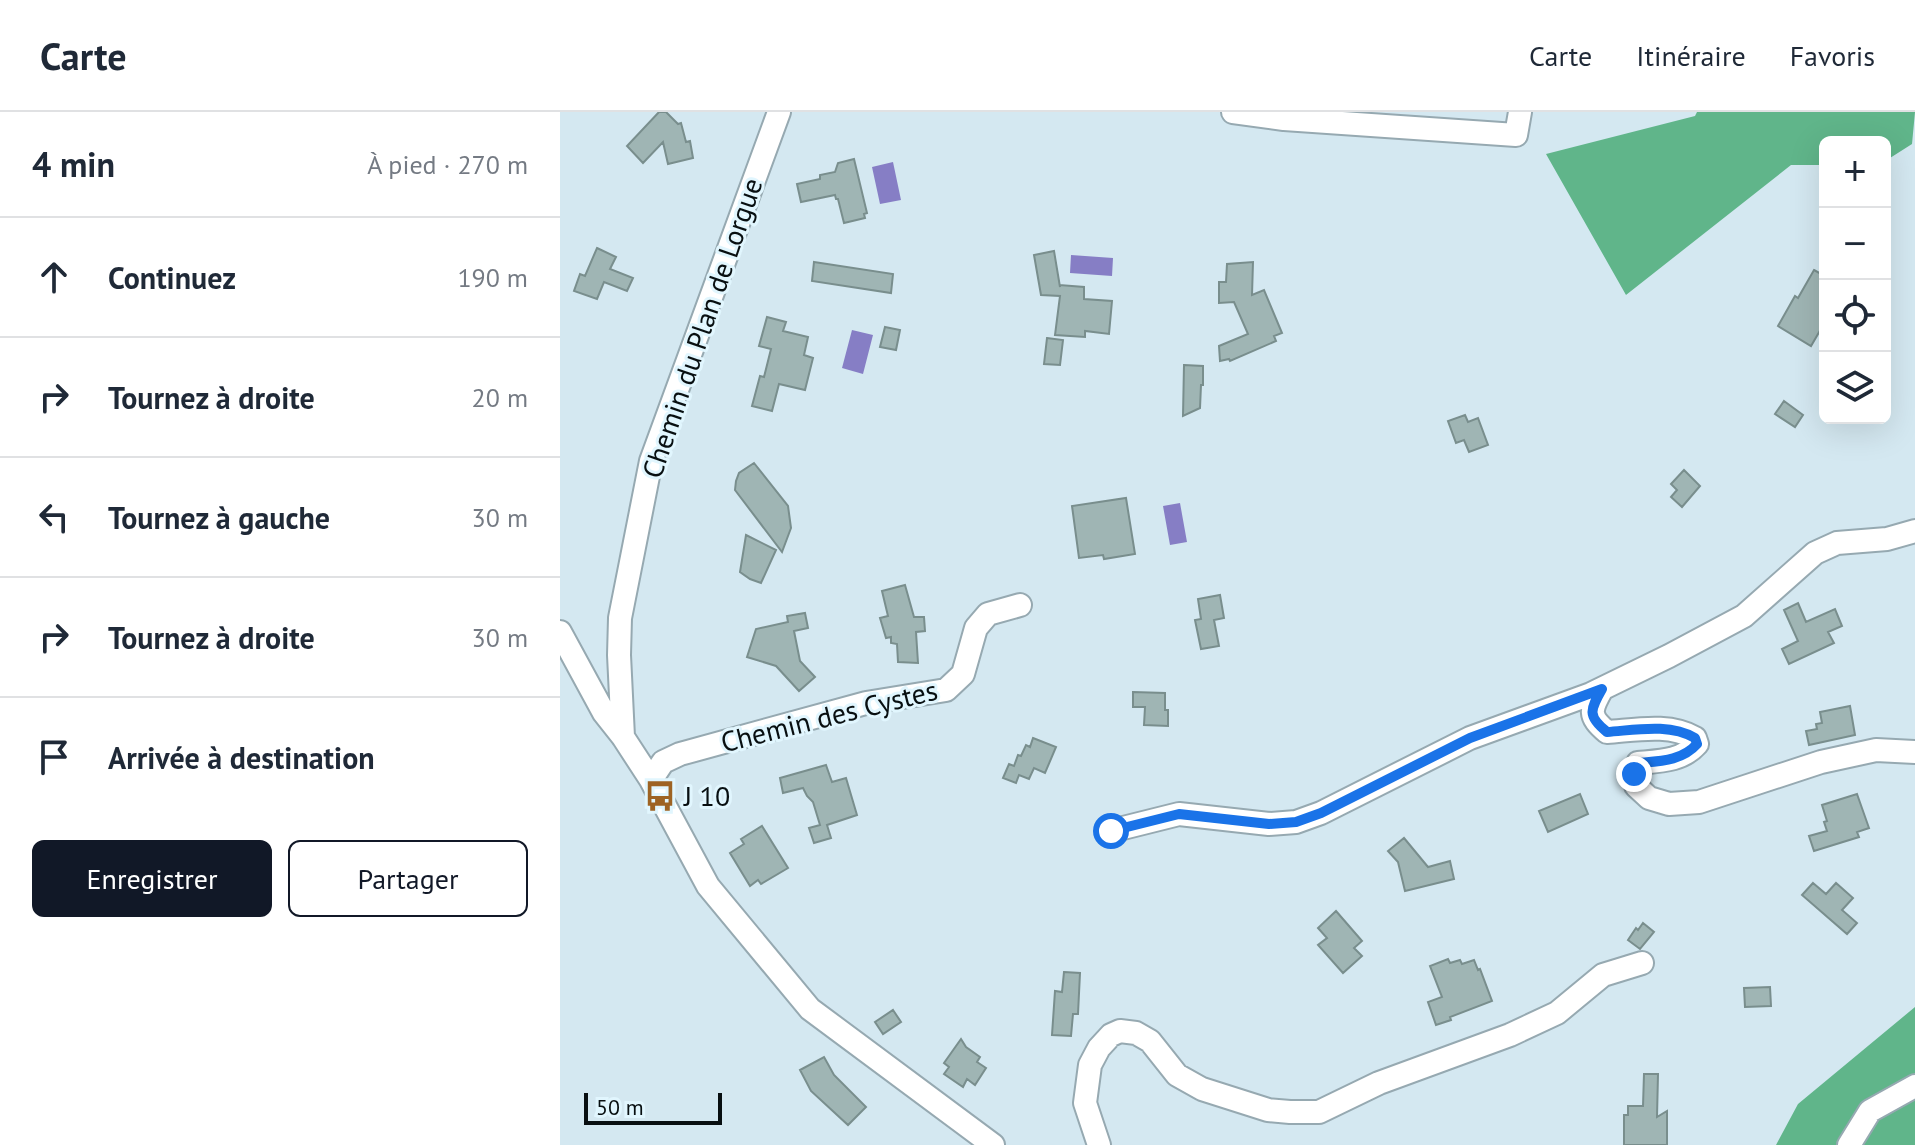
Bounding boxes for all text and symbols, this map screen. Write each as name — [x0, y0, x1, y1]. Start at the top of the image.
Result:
text: Carte — [40, 31, 127, 80]
text: Carte — [1529, 37, 1592, 74]
text: Itinéraire — [1636, 37, 1746, 74]
text: Favoris — [1790, 37, 1875, 74]
map controls — [1819, 136, 1891, 424]
button: + — [1819, 136, 1891, 208]
text: 4 min — [32, 142, 115, 186]
text: À pied · 270 m — [367, 148, 528, 181]
street label: Chemin du Plan de Lorgue — [633, 173, 770, 483]
button: − — [1819, 208, 1891, 280]
icon: ahead — [32, 255, 76, 299]
text: Continuez — [108, 258, 236, 297]
text: 190 m — [457, 261, 528, 294]
button: locate — [1819, 280, 1891, 352]
button: layers — [1819, 352, 1891, 424]
icon: right — [32, 375, 76, 419]
text: Tournez à droite — [108, 378, 315, 417]
text: 20 m — [472, 381, 528, 414]
icon: left — [32, 495, 76, 539]
text: Tournez à gauche — [108, 498, 330, 537]
text: 30 m — [472, 501, 528, 534]
icon: right — [32, 615, 76, 659]
text: Tournez à droite — [108, 618, 315, 657]
text: 30 m — [472, 621, 528, 654]
street label: Chemin des Cystes — [717, 671, 941, 760]
icon: arrive — [32, 735, 76, 779]
text: Arrivée à destination — [108, 738, 375, 777]
route end — [1616, 756, 1652, 792]
place label: J 10 — [683, 777, 730, 814]
bus stop icon: J 10 — [643, 779, 677, 813]
route start — [1093, 813, 1129, 849]
button: Enregistrer — [32, 840, 272, 917]
button: Partager — [288, 840, 528, 917]
scale bar — [584, 1089, 722, 1125]
text: 50 m — [596, 1093, 644, 1121]

